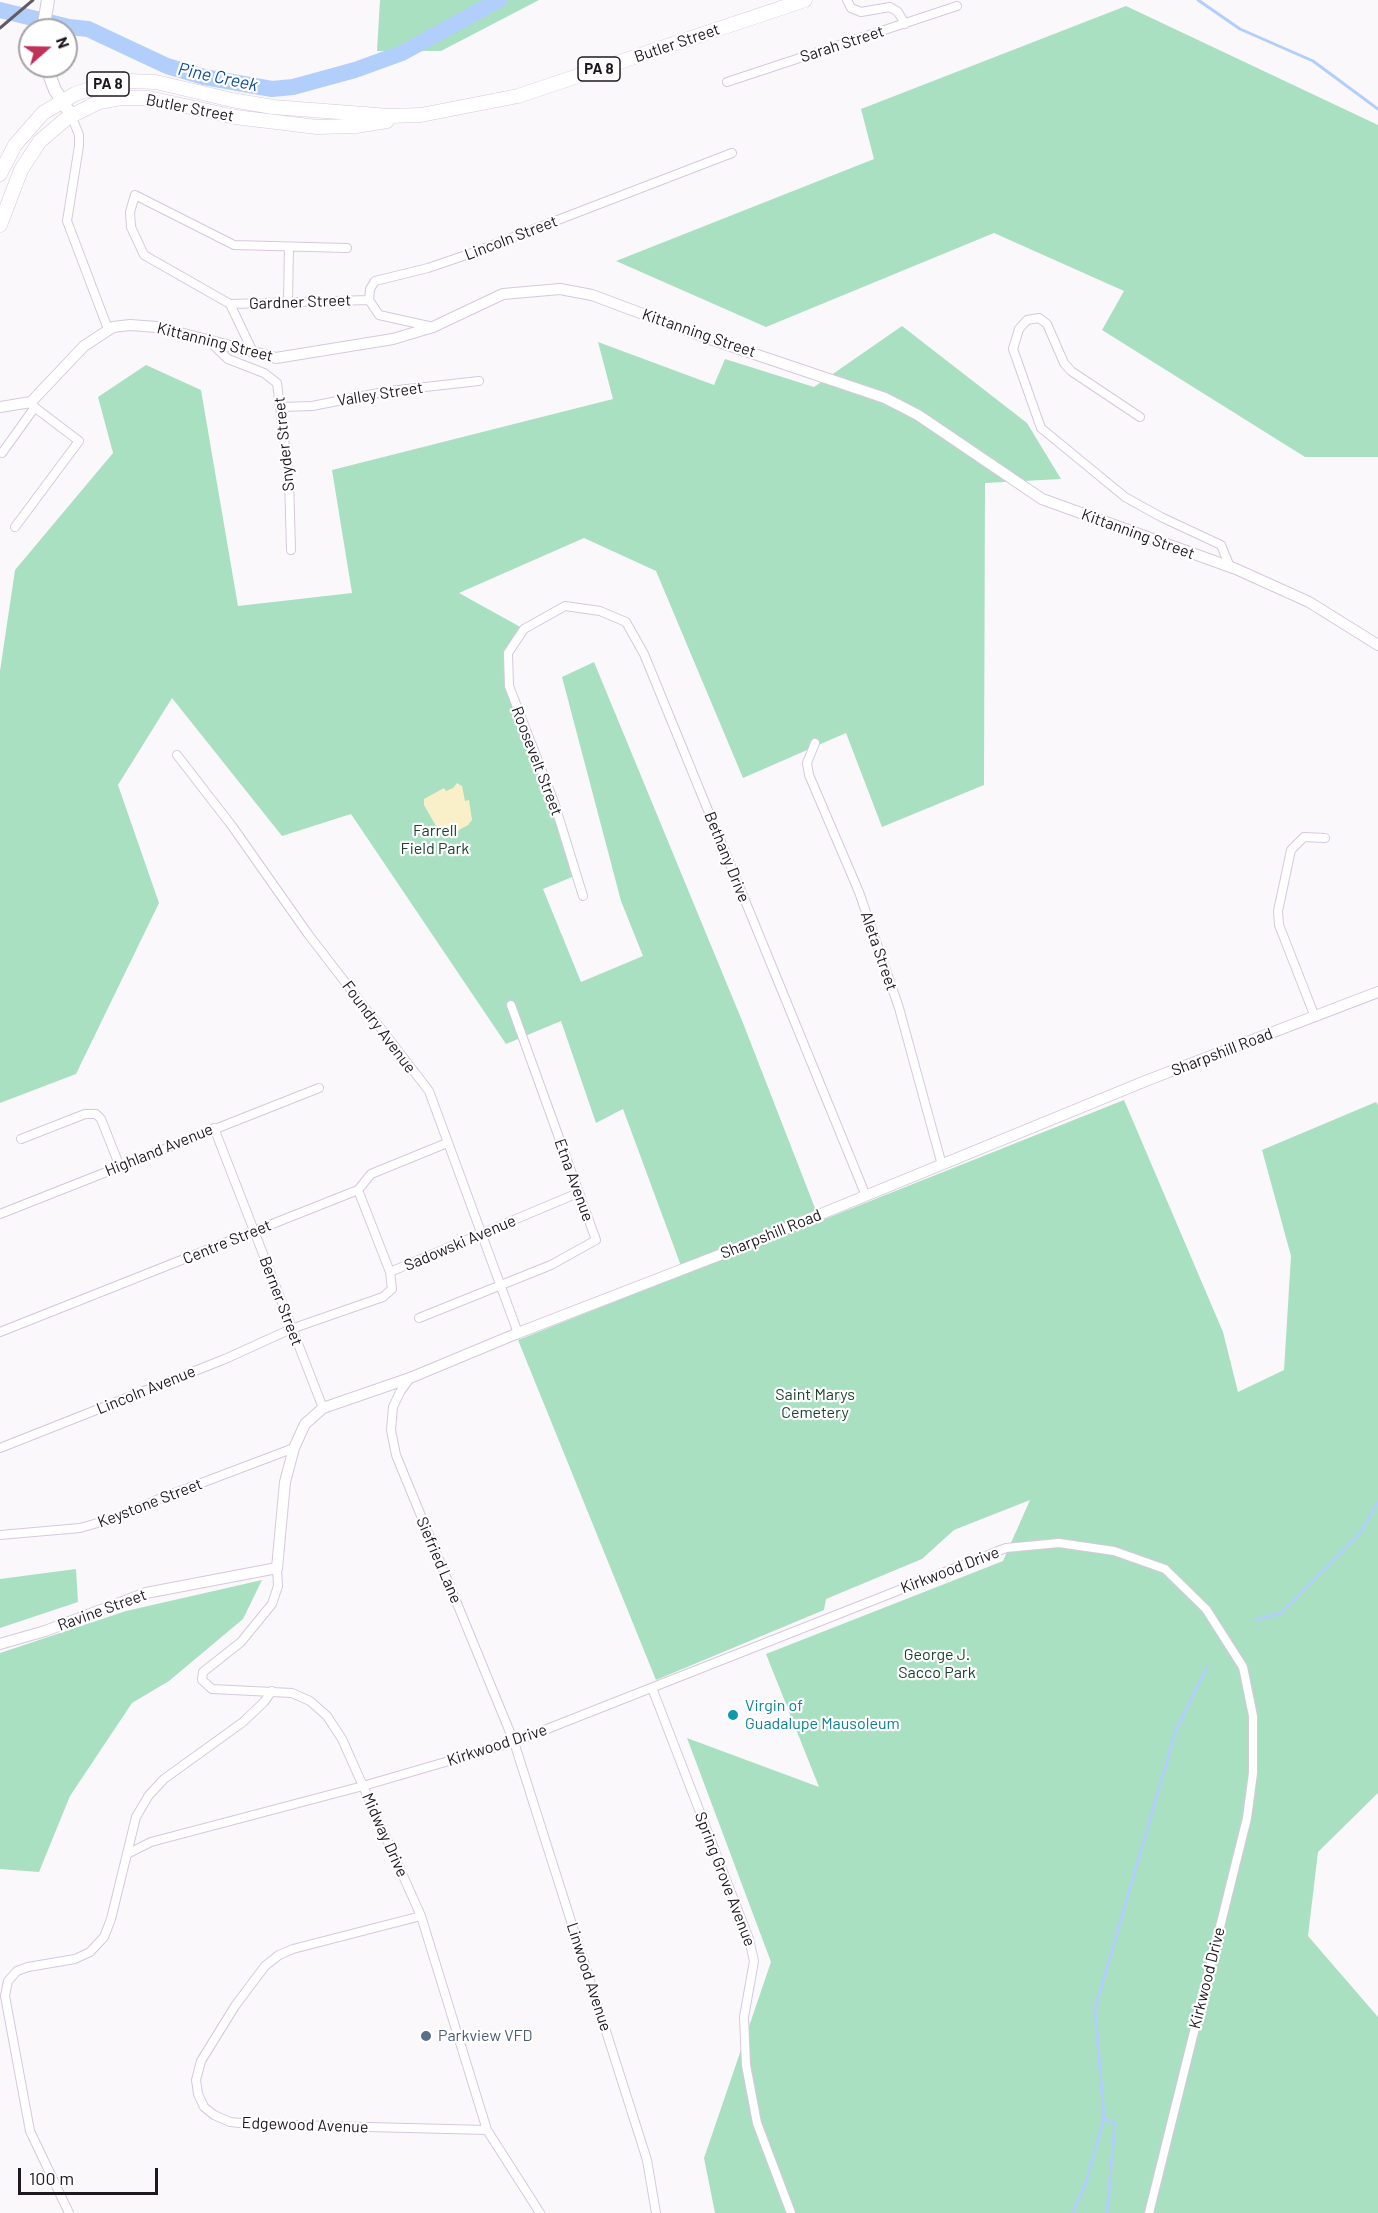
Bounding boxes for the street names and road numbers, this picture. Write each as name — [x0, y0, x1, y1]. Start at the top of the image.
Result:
street label: Butler Street — [632, 19, 722, 67]
street label: Sarah Street — [798, 21, 886, 67]
road number: PA 8 — [578, 57, 620, 81]
road number: PA 8 — [87, 72, 129, 96]
street label: Butler Street — [144, 90, 236, 126]
street label: Lincoln Street — [462, 212, 560, 264]
street label: Gardner Street — [249, 291, 351, 313]
street label: Kittanning Street — [640, 305, 758, 361]
street label: Kittanning Street — [155, 318, 275, 366]
street label: Valley Street — [336, 378, 424, 410]
street label: Snyder Street — [269, 396, 299, 492]
street label: Kittanning Street — [1079, 505, 1197, 563]
street label: Roosevelt Street — [507, 704, 567, 818]
street label: Bethany Drive — [700, 809, 754, 905]
street label: Aleta Street — [856, 909, 902, 993]
street label: Foundry Avenue — [338, 977, 420, 1077]
street label: Sharpshill Road — [1169, 1024, 1275, 1080]
street label: Highland Avenue — [102, 1120, 216, 1180]
street label: Etna Avenue — [550, 1136, 598, 1224]
street label: Sharpshill Road — [718, 1205, 824, 1263]
street label: Sadowski Avenue — [401, 1211, 519, 1275]
street label: Centre Street — [180, 1216, 274, 1268]
street label: Berner Street — [255, 1254, 307, 1348]
street label: Lincoln Avenue — [94, 1361, 198, 1419]
street label: Keystone Street — [95, 1474, 205, 1532]
street label: Siefried Lane — [412, 1514, 466, 1606]
street label: Kirkwood Drive — [898, 1542, 1002, 1598]
street label: Ravine Street — [55, 1585, 149, 1635]
street label: Kirkwood Drive — [445, 1720, 549, 1770]
street label: Midway Drive — [358, 1790, 412, 1880]
street label: Spring Grove Avenue — [691, 1809, 759, 1949]
street label: Linwood Avenue — [562, 1920, 616, 2034]
street label: Kirkwood Drive — [1185, 1925, 1229, 2031]
street label: Edgewood Avenue — [241, 2113, 369, 2137]

